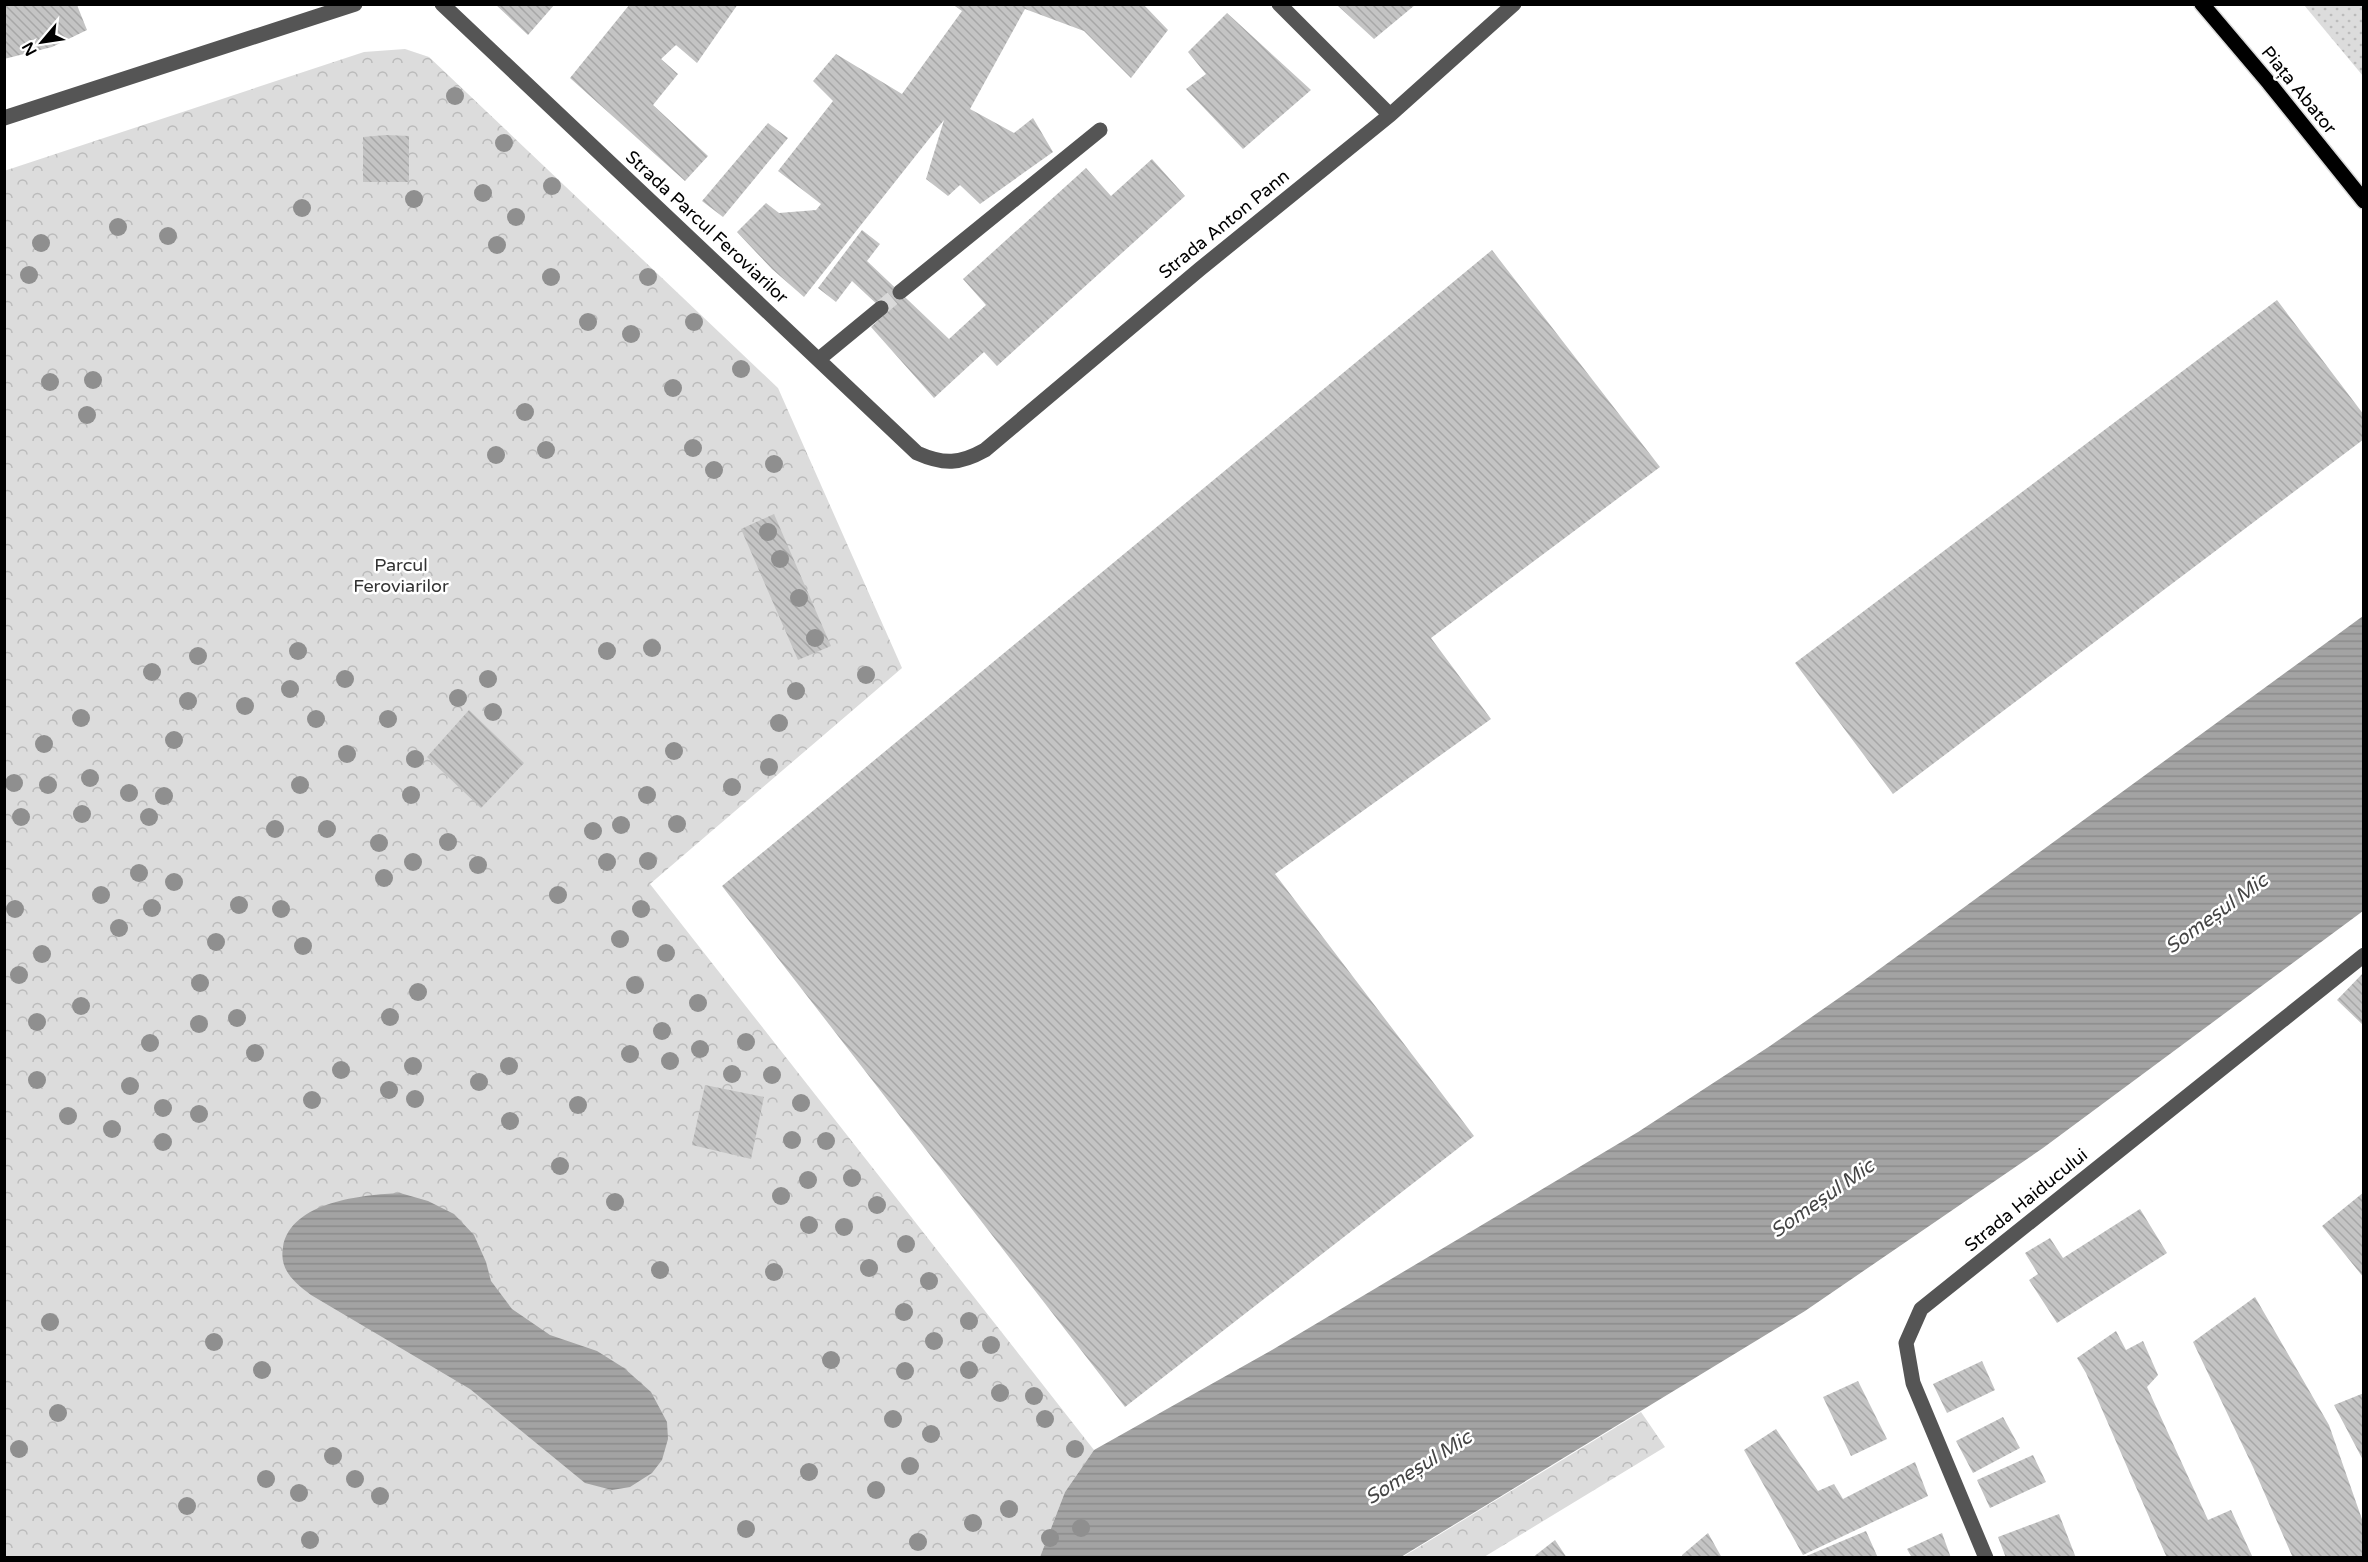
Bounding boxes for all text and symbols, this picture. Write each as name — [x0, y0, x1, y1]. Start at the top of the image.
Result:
north arrow — [12, 12, 72, 72]
text: N — [18, 38, 42, 59]
street label: Piața Abator — [2257, 41, 2341, 139]
street label: Strada Parcul Feroviarilor — [621, 146, 793, 308]
street label: Strada Anton Pann — [1154, 165, 1294, 283]
park label: Parcul Feroviarilor — [353, 554, 449, 597]
water label: Someșul Mic — [2161, 867, 2274, 959]
street label: Strada Haiducului — [1960, 1144, 2092, 1256]
water label: Someșul Mic — [1766, 1153, 1881, 1243]
water label: Someșul Mic — [1361, 1424, 1478, 1510]

